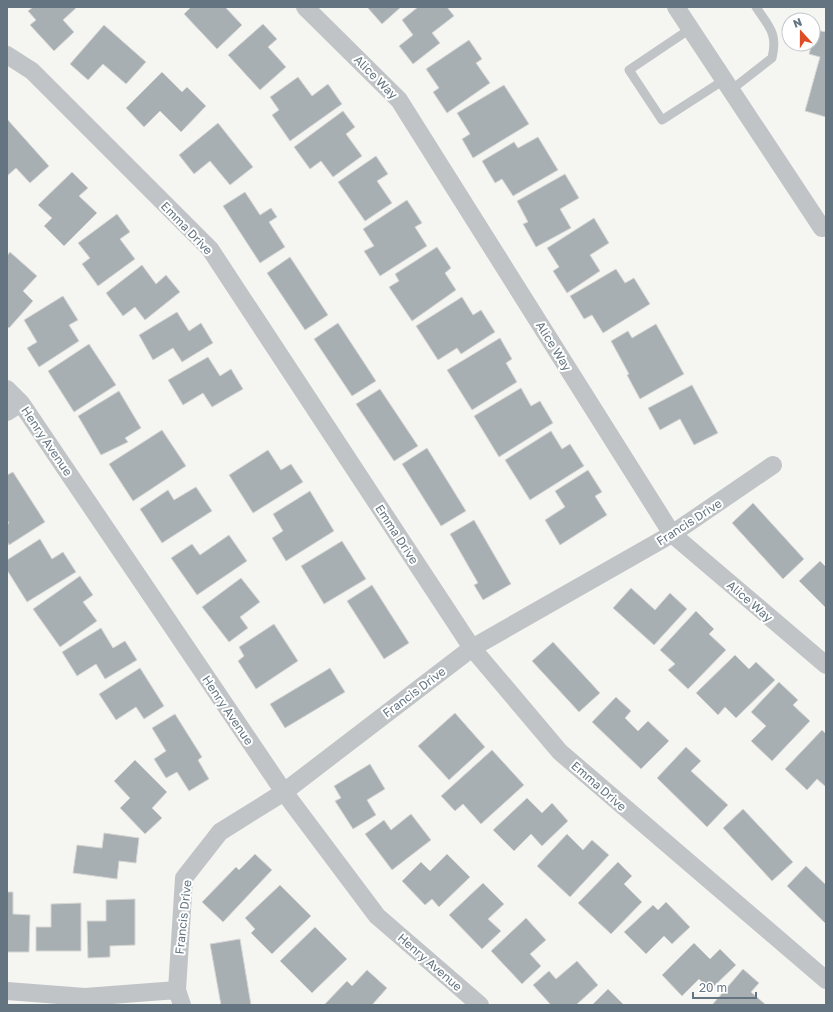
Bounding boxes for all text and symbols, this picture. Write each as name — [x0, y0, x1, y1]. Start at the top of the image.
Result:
north arrow — [781, 12, 821, 52]
text: N — [791, 15, 803, 30]
street label: Alice Way — [351, 52, 401, 102]
street label: Emma Drive — [158, 198, 216, 258]
street label: Alice Way — [533, 318, 575, 374]
street label: Henry Avenue — [18, 403, 76, 479]
street label: Francis Drive — [654, 495, 724, 549]
street label: Emma Drive — [372, 501, 422, 567]
street label: Alice Way — [724, 577, 776, 625]
street label: Francis Drive — [380, 664, 448, 720]
street label: Henry Avenue — [199, 672, 257, 748]
street label: Emma Drive — [568, 758, 630, 814]
street label: Francis Drive — [172, 879, 194, 955]
street label: Henry Avenue — [395, 930, 465, 994]
scale bar — [693, 974, 756, 1000]
text: 20 m — [699, 980, 727, 995]

